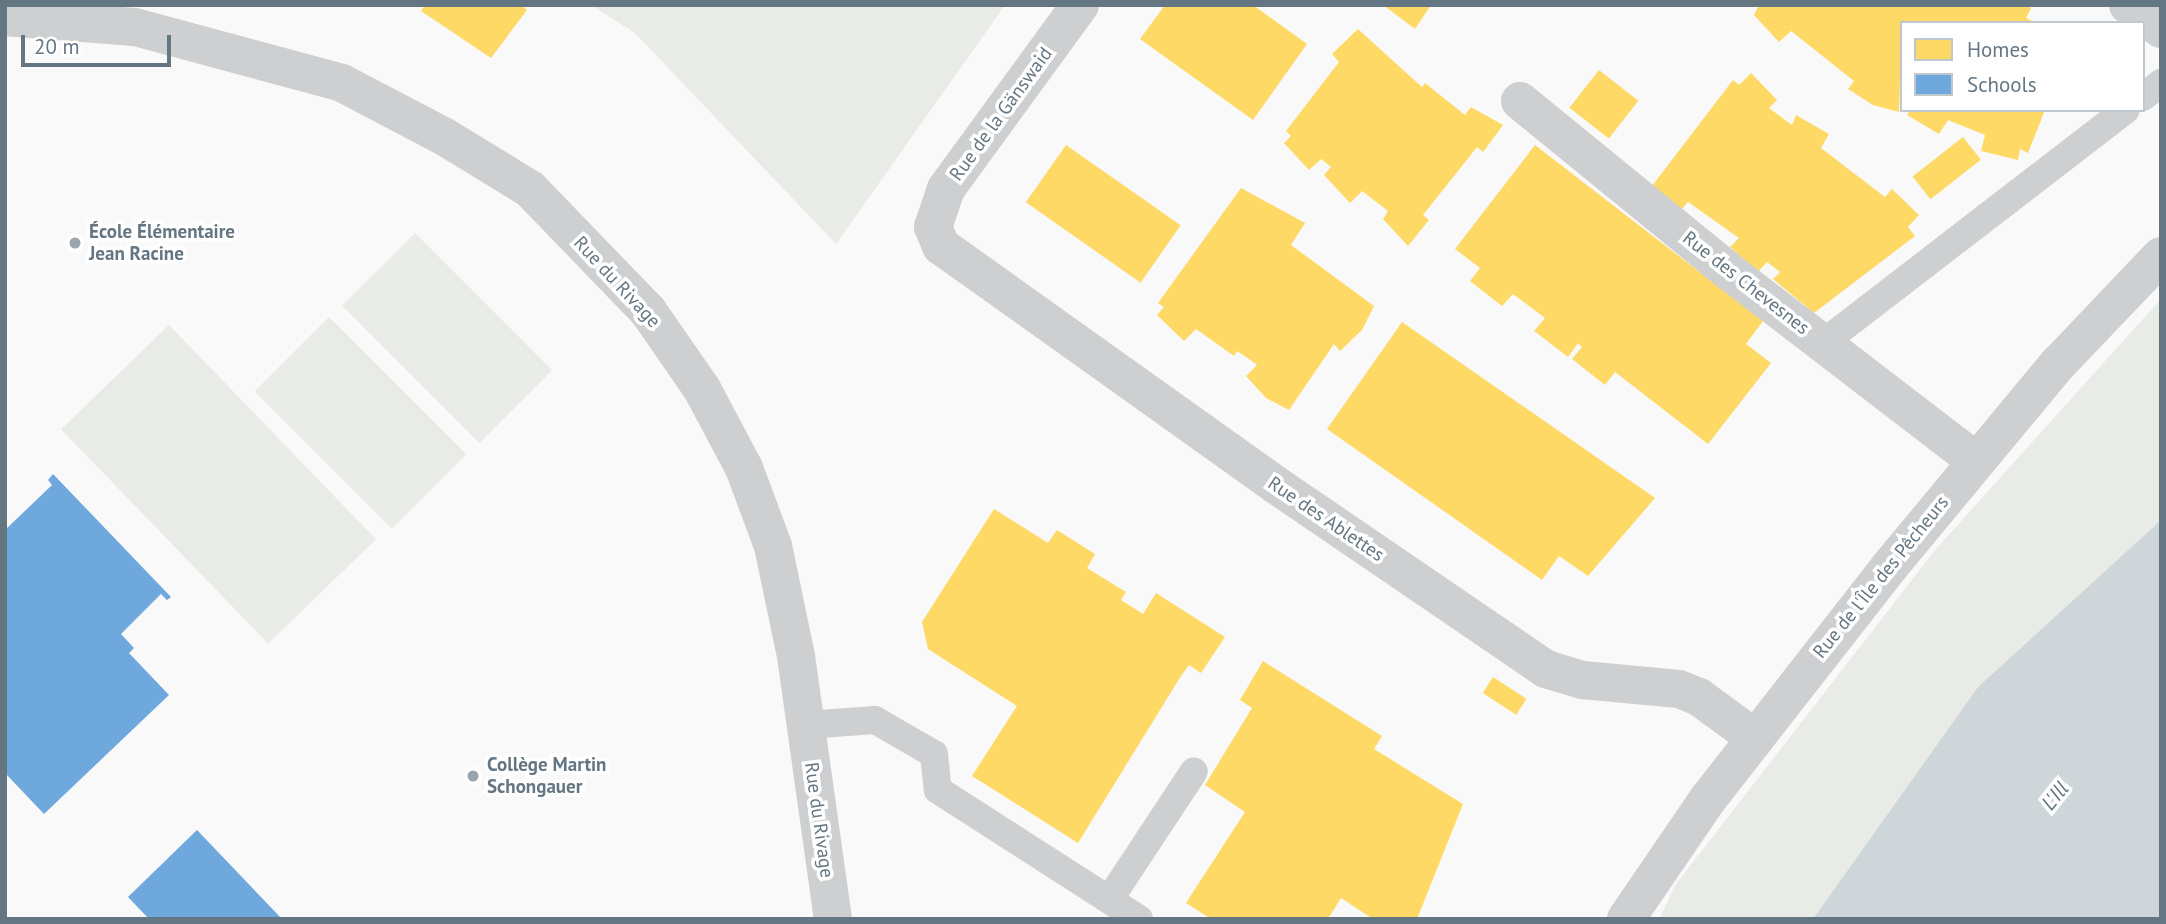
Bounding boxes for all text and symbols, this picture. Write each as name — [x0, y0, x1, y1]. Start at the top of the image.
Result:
scale bar — [24, 21, 175, 65]
legend — [1900, 21, 2145, 112]
text: 20 m — [34, 33, 80, 60]
text: Homes — [1967, 36, 2029, 63]
street label: Rue de la Gänswaid — [945, 43, 1057, 185]
text: Schools — [1967, 71, 2037, 98]
place label: École Élémentaire Jean Racine — [89, 221, 235, 265]
street label: Rue des Chevesnes — [1678, 227, 1814, 339]
street label: Rue du Rivage — [569, 232, 665, 332]
marker: École Élémentaire Jean Racine — [67, 235, 83, 251]
street label: Rue des Ablettes — [1263, 472, 1389, 566]
street label: Rue de l'Île des Pêcheurs — [1809, 491, 1953, 663]
place label: Collège Martin Schongauer — [487, 754, 606, 798]
street label: Rue du Rivage — [800, 761, 838, 879]
marker: Collège Martin Schongauer — [465, 768, 481, 784]
water label: L'Ill — [2036, 777, 2074, 815]

